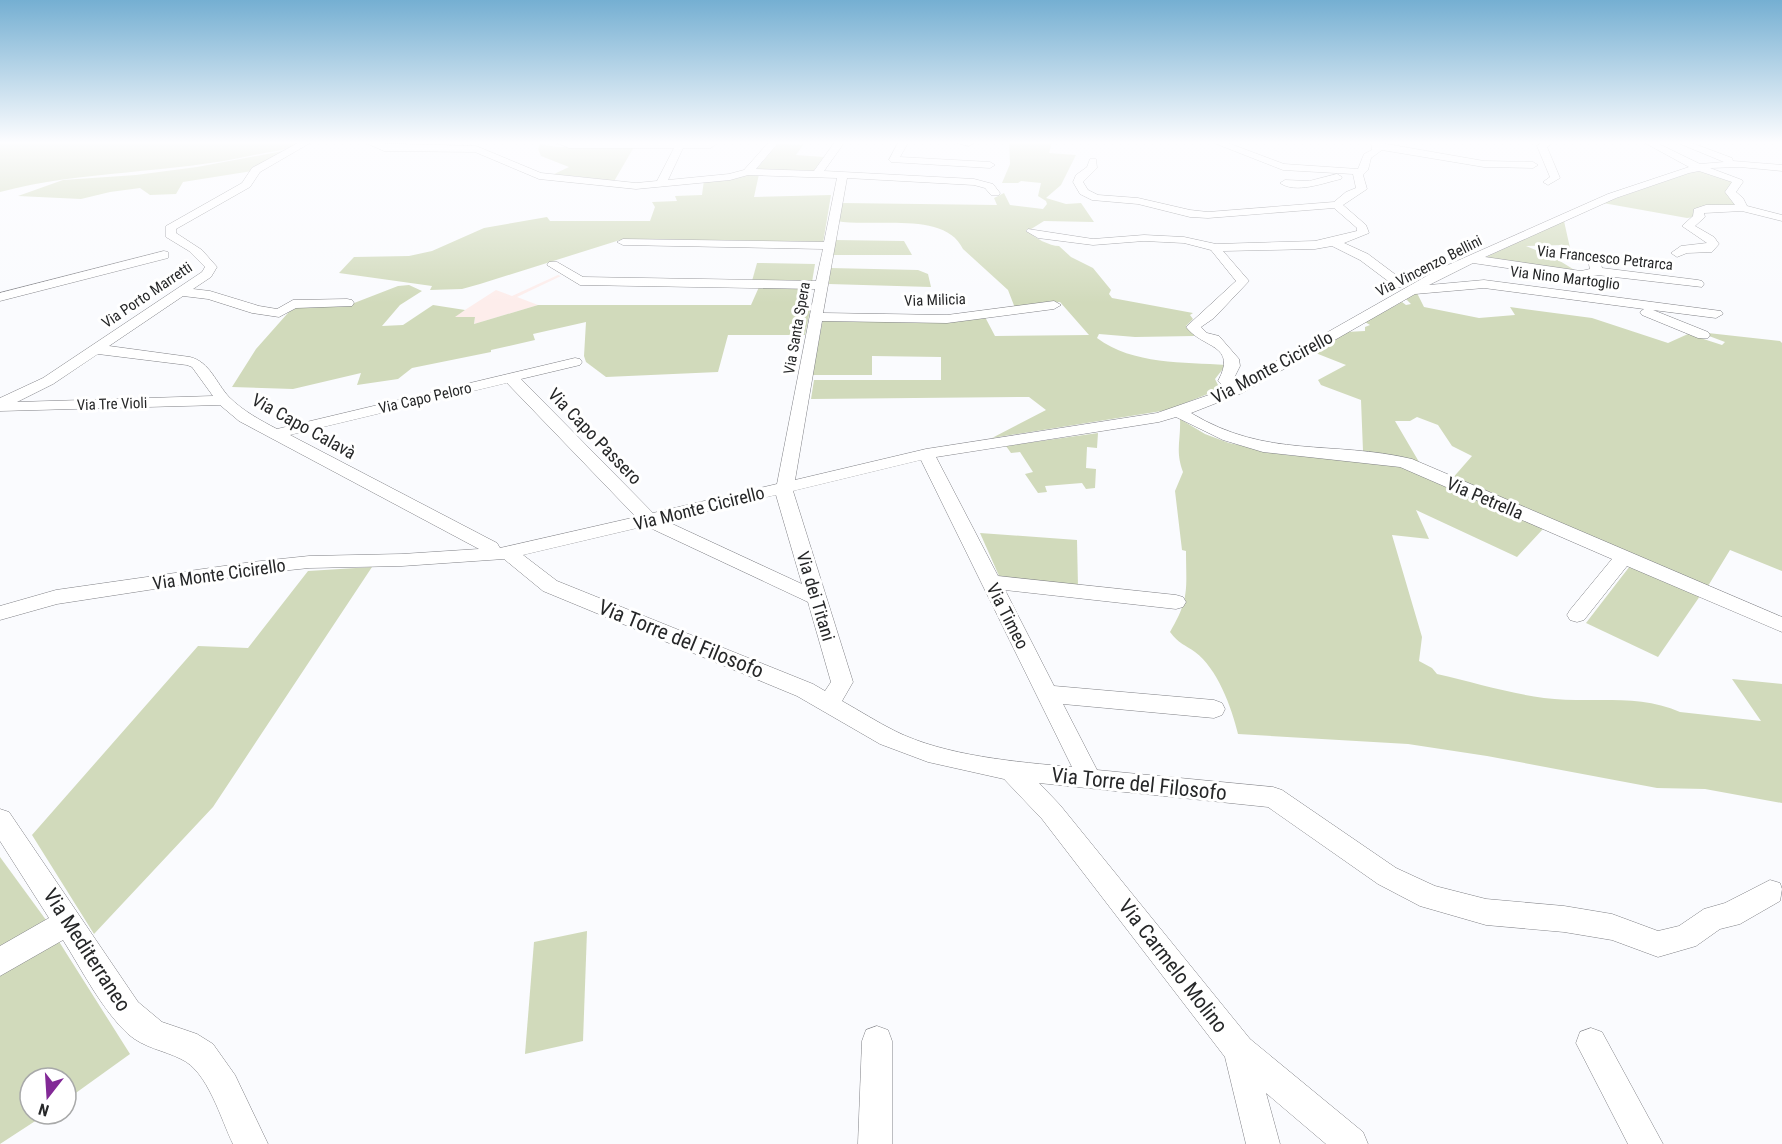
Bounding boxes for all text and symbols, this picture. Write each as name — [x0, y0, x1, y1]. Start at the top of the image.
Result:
street label: Via Vincenzo Bellini — [1373, 232, 1485, 300]
street label: Via Francesco Petrarca — [1536, 242, 1674, 274]
street label: Via Porto Marretti — [98, 258, 196, 332]
street label: Via Nino Martoglio — [1509, 262, 1621, 294]
street label: Via Santa Spera — [780, 280, 814, 376]
street label: Via Milicia — [904, 290, 966, 310]
street label: Via Monte Cicirello — [1208, 326, 1336, 408]
street label: Via Capo Peloro — [377, 379, 473, 417]
street label: Via Capo Passero — [544, 384, 646, 488]
street label: Via Capo Calavà — [248, 389, 360, 463]
street label: Via Tre Violi — [76, 394, 148, 414]
street label: Via Petrella — [1444, 472, 1526, 524]
street label: Via Monte Cicirello — [631, 482, 767, 534]
street label: Via dei Titani — [792, 549, 840, 643]
street label: Via Monte Cicirello — [151, 554, 287, 594]
street label: Via Timeo — [982, 580, 1034, 652]
street label: Via Torre del Filosofo — [595, 595, 767, 683]
street label: Via Torre del Filosofo — [1050, 763, 1228, 805]
street label: Via Mediterraneo — [38, 884, 136, 1016]
street label: Via Carmelo Molino — [1114, 895, 1232, 1037]
north arrow — [18, 1066, 78, 1126]
text: N — [36, 1099, 51, 1120]

